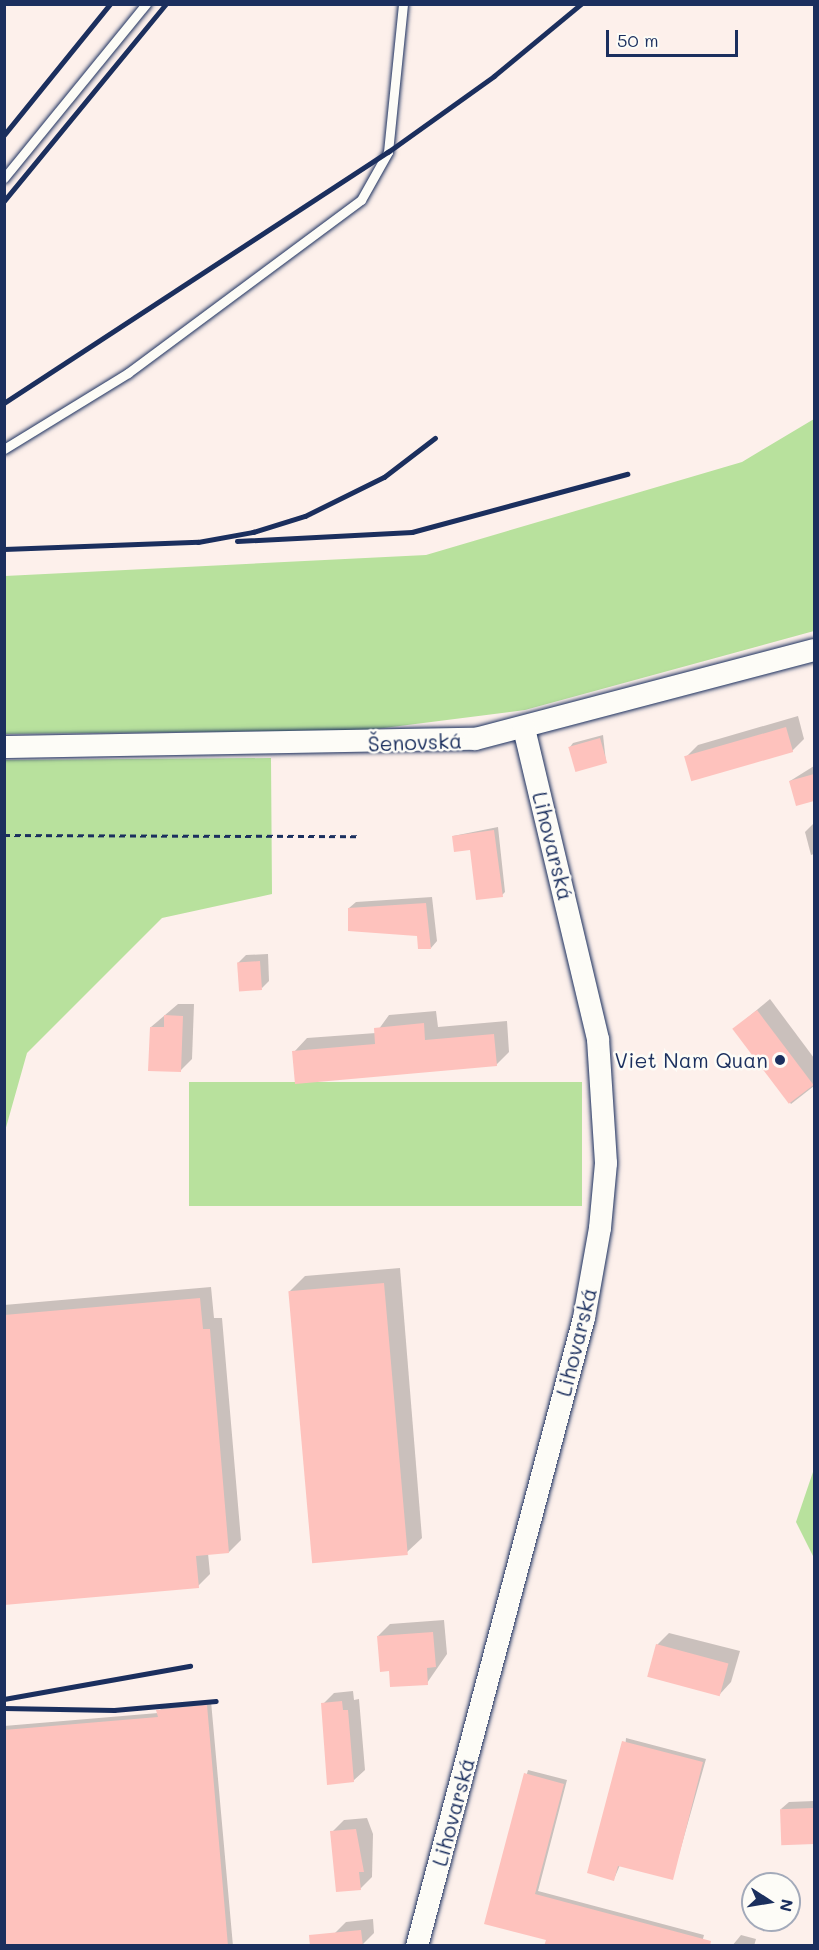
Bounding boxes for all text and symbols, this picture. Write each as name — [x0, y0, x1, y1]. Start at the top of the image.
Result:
scale bar — [609, 18, 741, 56]
text: 50 m — [617, 28, 659, 52]
street label: Šenovská — [367, 728, 463, 756]
street label: Lihovarská — [527, 789, 579, 903]
place label: Viet Nam Quan — [614, 1047, 768, 1073]
marker: Viet Nam Quan — [773, 1053, 787, 1067]
street label: Lihovarská — [550, 1285, 602, 1399]
street label: Lihovarská — [426, 1755, 480, 1869]
north arrow — [741, 1872, 801, 1932]
text: N — [776, 1897, 799, 1914]

